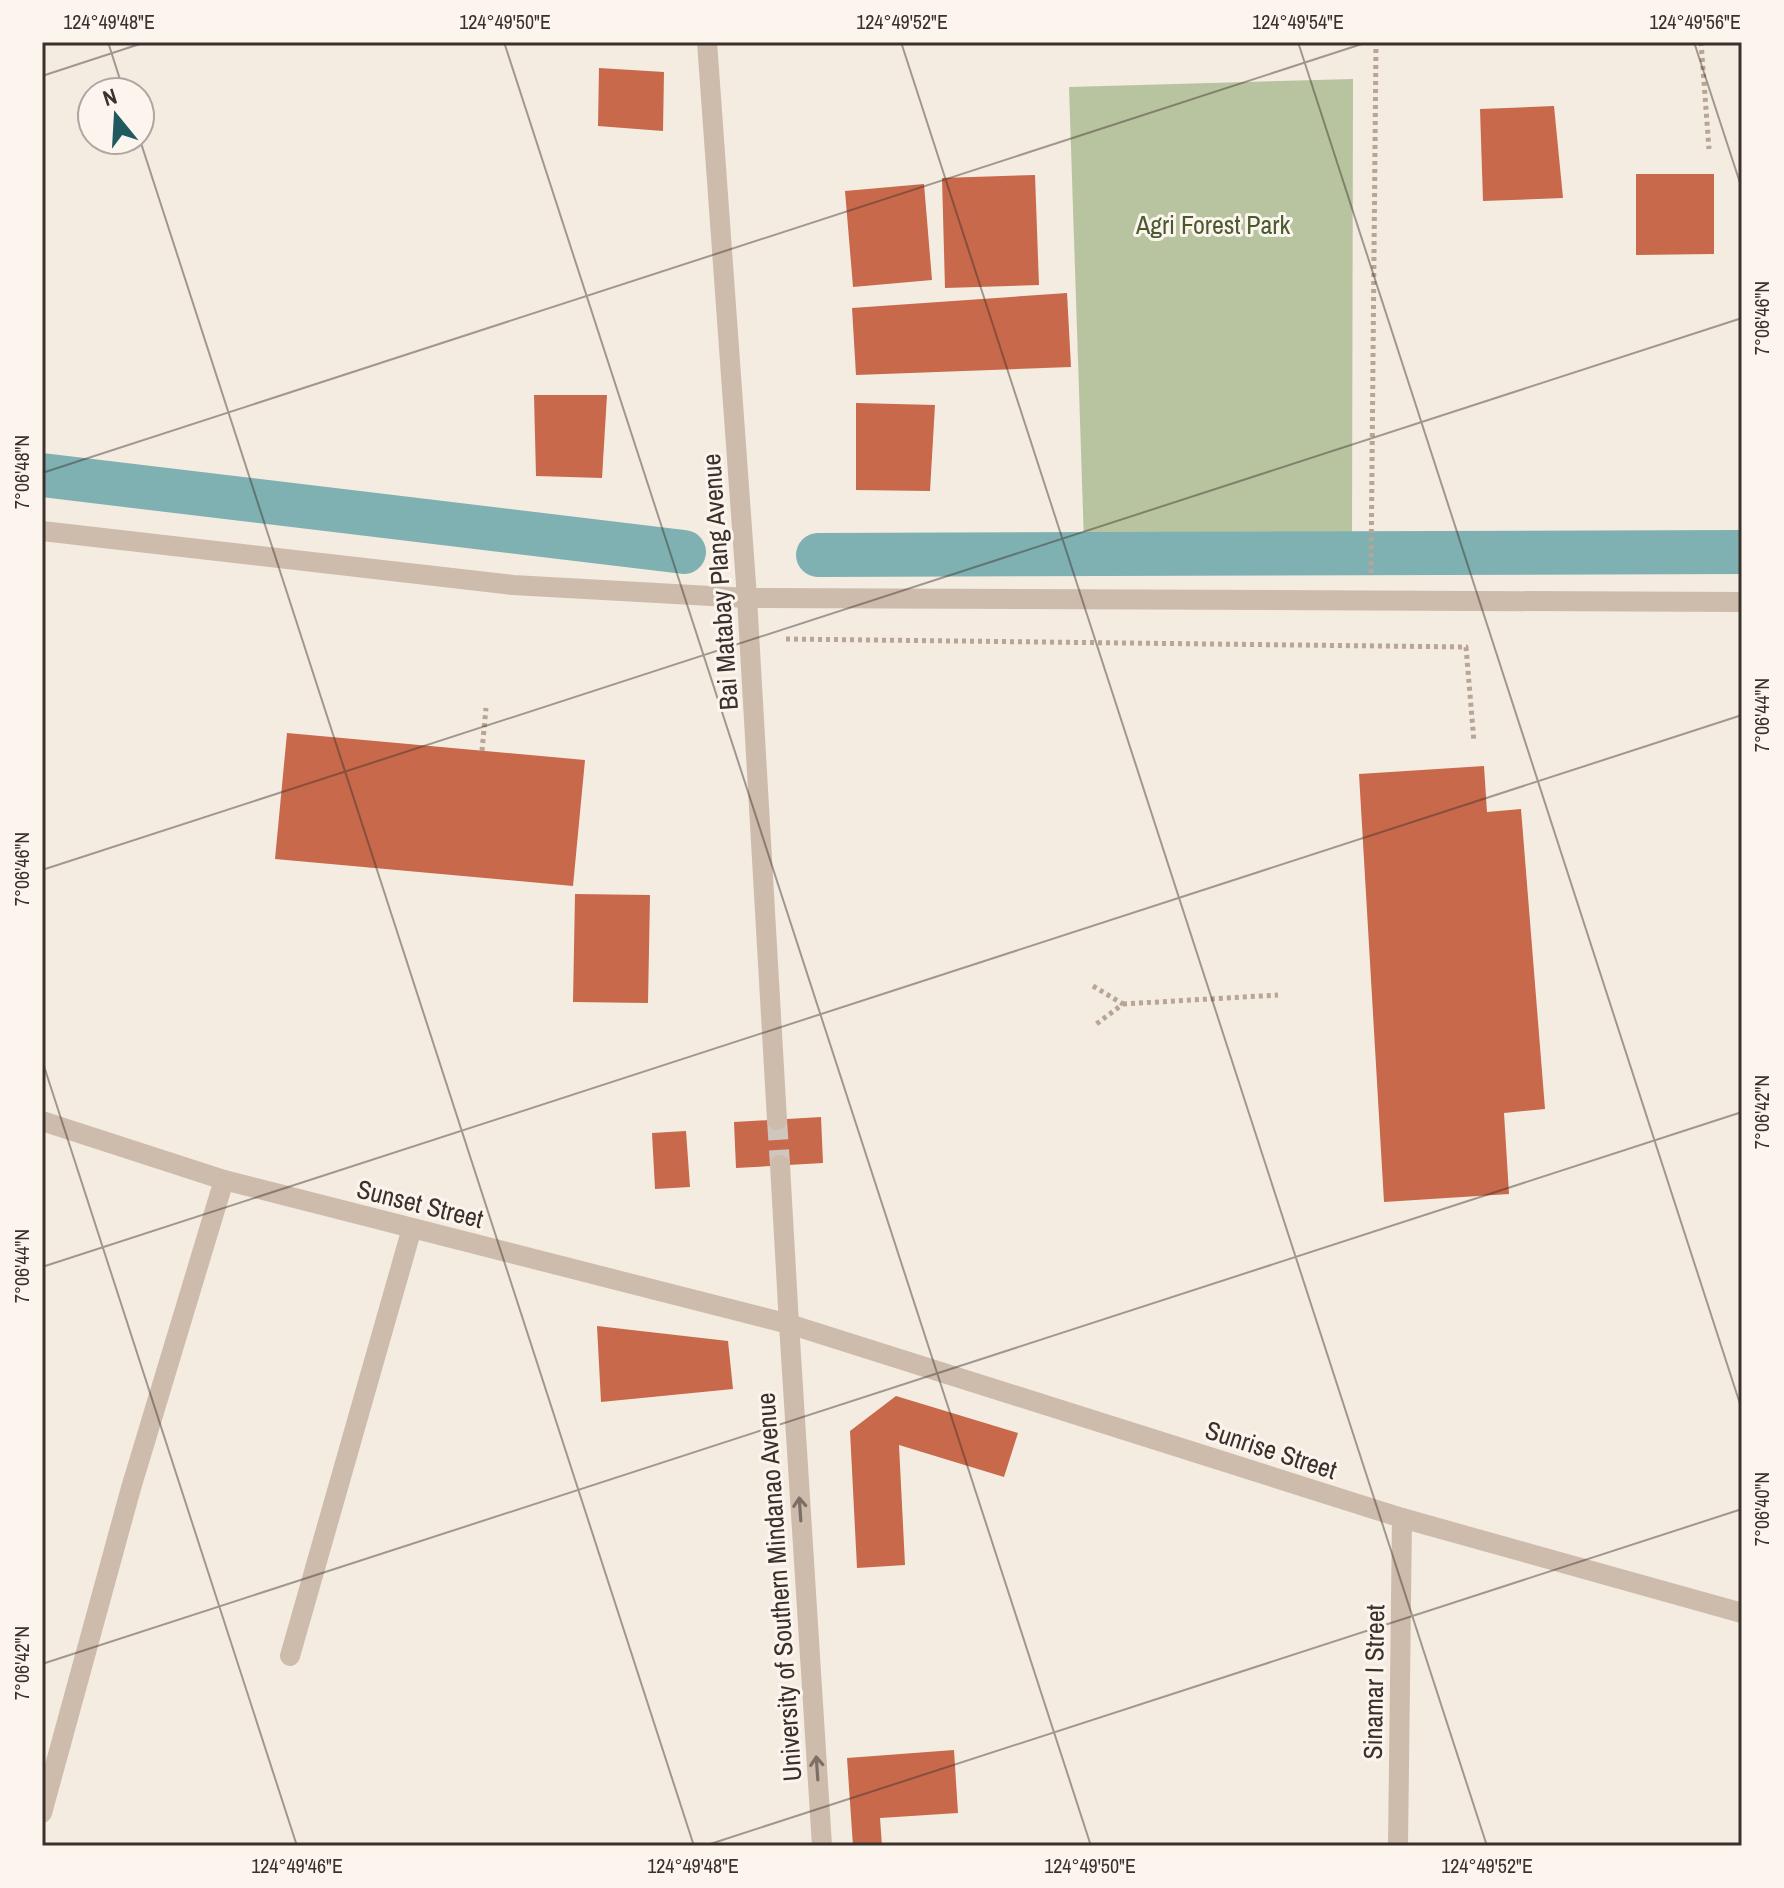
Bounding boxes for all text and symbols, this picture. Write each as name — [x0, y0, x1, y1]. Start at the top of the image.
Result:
text: 124°49'48"E — [63, 8, 155, 35]
text: 124°49'50"E — [459, 8, 551, 35]
text: 124°49'52"E — [856, 8, 948, 35]
text: 124°49'54"E — [1252, 8, 1344, 35]
text: 124°49'56"E — [1649, 8, 1741, 35]
north arrow — [76, 76, 156, 156]
text: N — [99, 81, 121, 113]
park label: Agri Forest Park — [1135, 207, 1290, 242]
text: 7°06'46"N — [1748, 281, 1775, 355]
text: 7°06'48"N — [8, 435, 35, 509]
street label: Bai Matabay Plang Avenue — [693, 453, 746, 711]
text: 7°06'44"N — [1748, 678, 1775, 752]
text: 7°06'46"N — [8, 832, 35, 906]
text: 7°06'42"N — [1748, 1075, 1775, 1149]
street label: Sunset Street — [353, 1171, 487, 1236]
text: 7°06'44"N — [8, 1229, 35, 1303]
street label: University of Southern Mindanao Avenue — [747, 1391, 810, 1783]
street label: Sunrise Street — [1201, 1412, 1341, 1487]
text: 7°06'40"N — [1748, 1472, 1775, 1546]
one-way arrow — [792, 1496, 807, 1523]
street label: Sinamar I Street — [1355, 1604, 1392, 1760]
text: 7°06'42"N — [8, 1626, 35, 1700]
one-way arrow — [809, 1755, 824, 1782]
text: 124°49'46"E — [251, 1852, 343, 1879]
text: 124°49'48"E — [647, 1852, 739, 1879]
text: 124°49'50"E — [1044, 1852, 1136, 1879]
text: 124°49'52"E — [1441, 1852, 1533, 1879]

